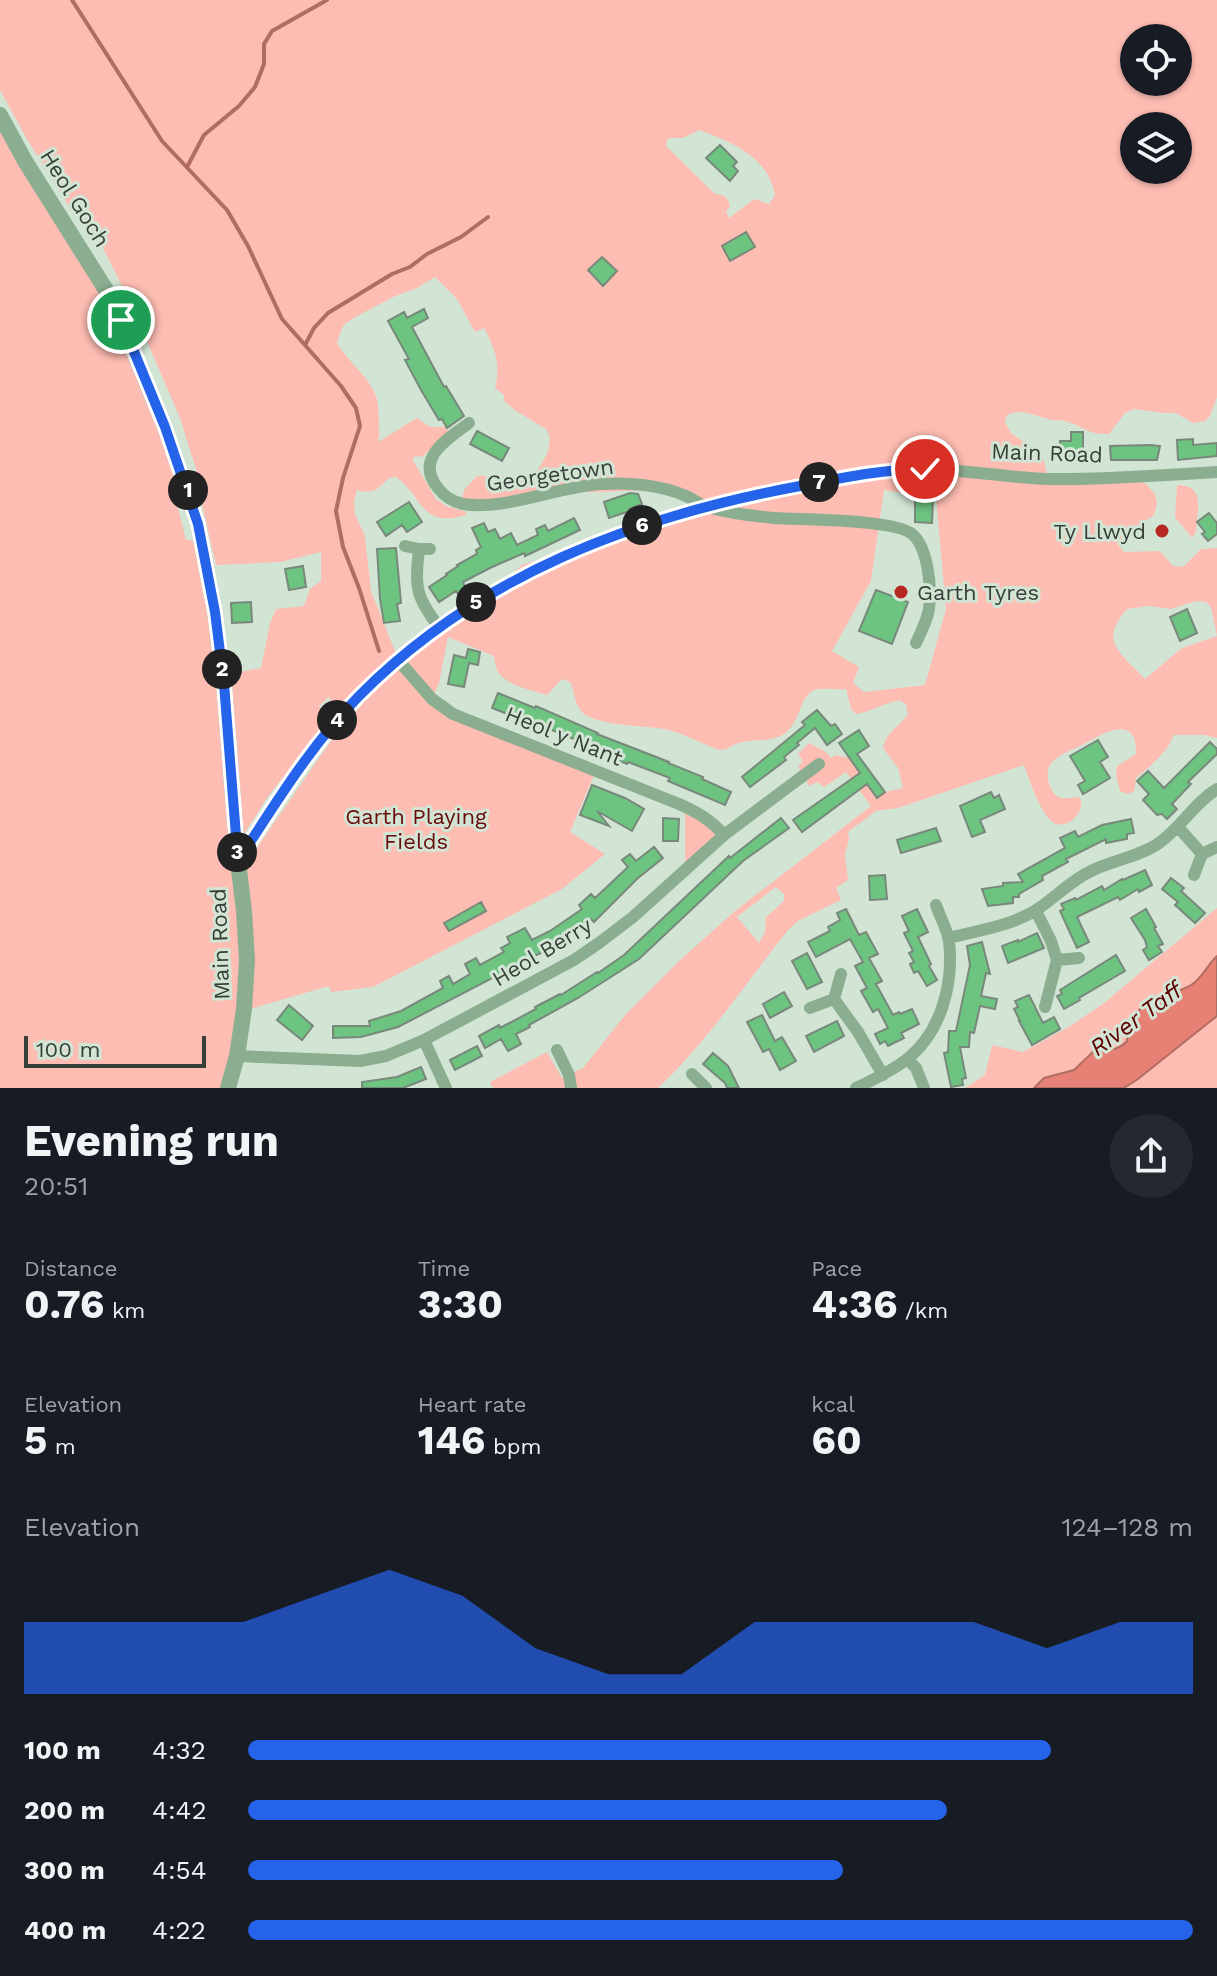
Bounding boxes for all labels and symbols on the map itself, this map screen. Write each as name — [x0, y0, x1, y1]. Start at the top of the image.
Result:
street label: Heol Goch — [35, 145, 115, 251]
pin — [87, 286, 155, 354]
pin — [891, 435, 959, 503]
street label: Main Road — [991, 439, 1103, 467]
street label: Georgetown — [485, 454, 615, 496]
pin: 7 — [799, 462, 839, 502]
pin: 1 — [168, 470, 208, 510]
pin: 6 — [622, 505, 662, 545]
place label: Ty Llwyd — [1053, 519, 1146, 544]
marker: Ty Llwyd — [1153, 522, 1171, 540]
place label: Garth Tyres — [917, 580, 1039, 605]
pin: 5 — [456, 582, 496, 622]
marker: Garth Tyres — [892, 583, 910, 601]
pin: 2 — [202, 649, 242, 689]
pin: 4 — [317, 700, 357, 740]
street label: Heol y Nant — [502, 701, 626, 771]
park label: Garth Playing Fields — [345, 804, 487, 854]
pin: 3 — [217, 832, 257, 872]
street label: Main Road — [206, 888, 234, 1000]
street label: Heol Berry — [488, 912, 597, 991]
water label: River Taff — [1084, 975, 1189, 1062]
scale bar — [24, 1032, 206, 1068]

